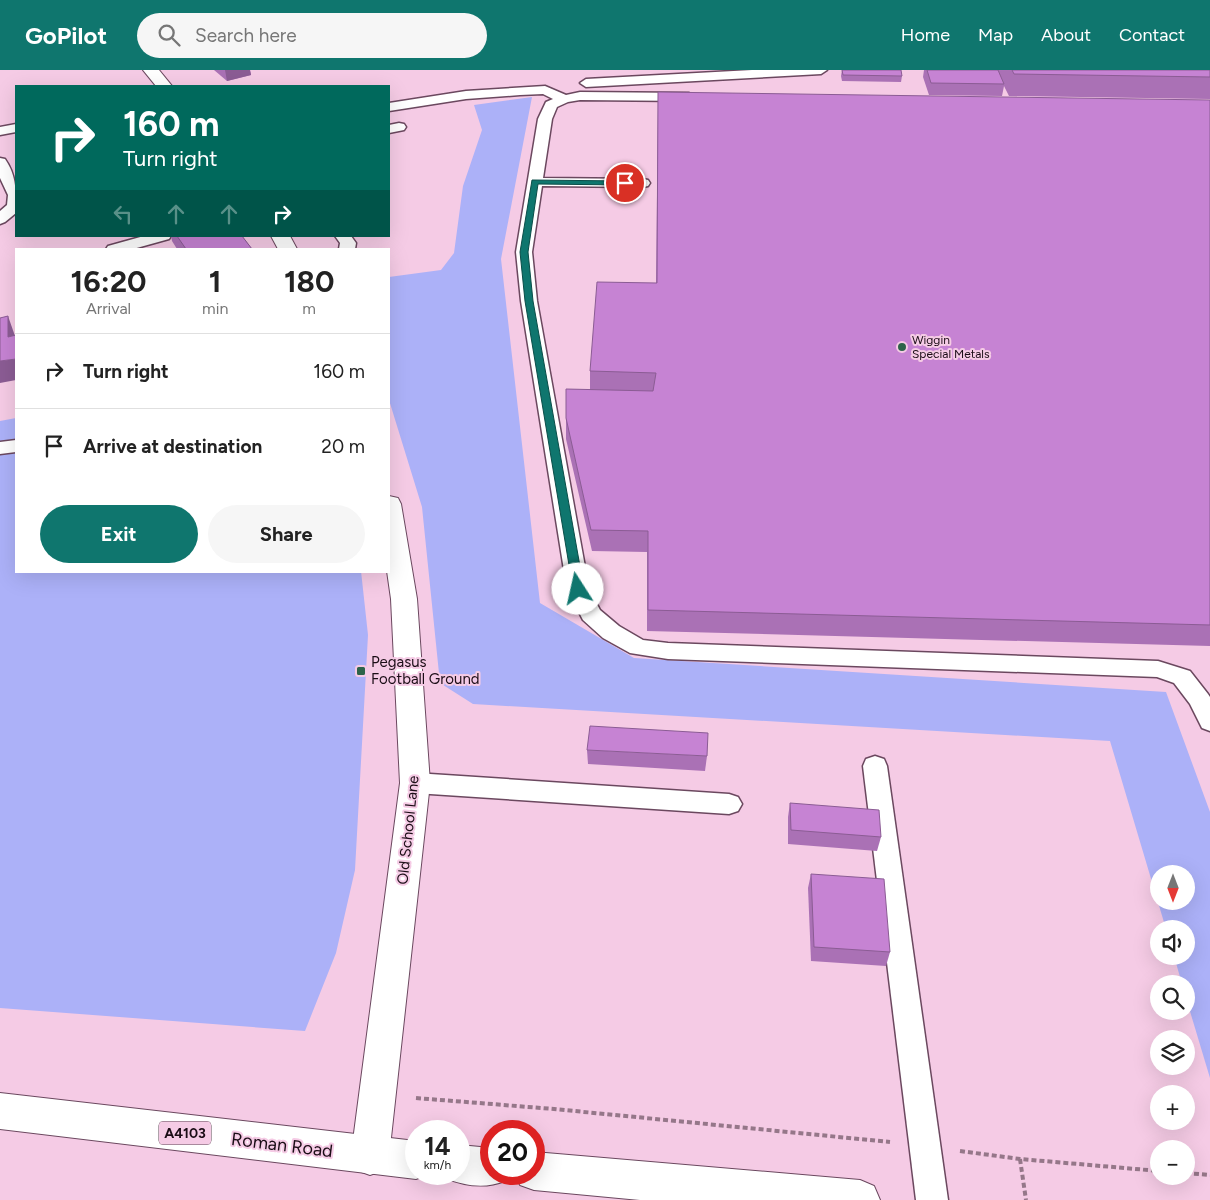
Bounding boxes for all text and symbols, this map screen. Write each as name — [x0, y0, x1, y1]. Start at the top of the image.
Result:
search box — [137, 13, 487, 58]
text: GoPilot — [25, 21, 107, 50]
icon: search — [155, 21, 183, 49]
text: Search here — [195, 24, 297, 47]
text: Home — [901, 24, 950, 46]
text: Map — [978, 24, 1013, 46]
text: About — [1041, 24, 1091, 46]
text: Contact — [1119, 24, 1185, 46]
text: 160 m — [123, 103, 220, 145]
icon: right — [40, 105, 105, 170]
text: Turn right — [123, 145, 218, 172]
pin — [604, 162, 646, 204]
icon: arrive — [611, 169, 639, 197]
icon: left — [109, 200, 137, 228]
icon: ahead — [162, 200, 190, 228]
icon: ahead — [215, 200, 243, 228]
icon: right — [268, 200, 296, 228]
text: 16:20 — [71, 263, 146, 300]
text: 1 — [209, 263, 222, 300]
text: 180 — [284, 263, 334, 300]
text: Arrival — [86, 299, 131, 318]
text: min — [202, 299, 228, 318]
text: m — [302, 299, 316, 318]
place label: Wiggin Special Metals — [912, 333, 990, 361]
marker: Wiggin Special Metals — [896, 341, 908, 353]
icon: right — [40, 357, 68, 385]
text: Turn right — [83, 360, 169, 383]
text: 160 m — [313, 360, 365, 383]
icon: arrive — [40, 432, 68, 460]
text: Arrive at destination — [83, 435, 262, 458]
text: 20 m — [321, 435, 365, 458]
button: Exit — [40, 505, 198, 563]
button: Share — [208, 505, 365, 563]
position arrow — [551, 562, 603, 614]
place label: Pegasus Football Ground — [371, 653, 480, 688]
marker: Pegasus Football Ground — [355, 665, 367, 677]
street label: Old School Lane — [393, 775, 423, 885]
north arrow — [1150, 865, 1195, 910]
map controls — [1150, 865, 1195, 1185]
button: sound — [1150, 920, 1195, 965]
button: search — [1150, 975, 1195, 1020]
button: layers — [1150, 1030, 1195, 1075]
button: + — [1150, 1085, 1195, 1130]
speed limit sign: 20 — [480, 1120, 545, 1185]
road number: A4103 — [159, 1122, 211, 1144]
street label: Roman Road — [230, 1128, 334, 1162]
text: 14 — [424, 1131, 451, 1161]
button: − — [1150, 1140, 1195, 1185]
text: km/h — [424, 1158, 451, 1172]

